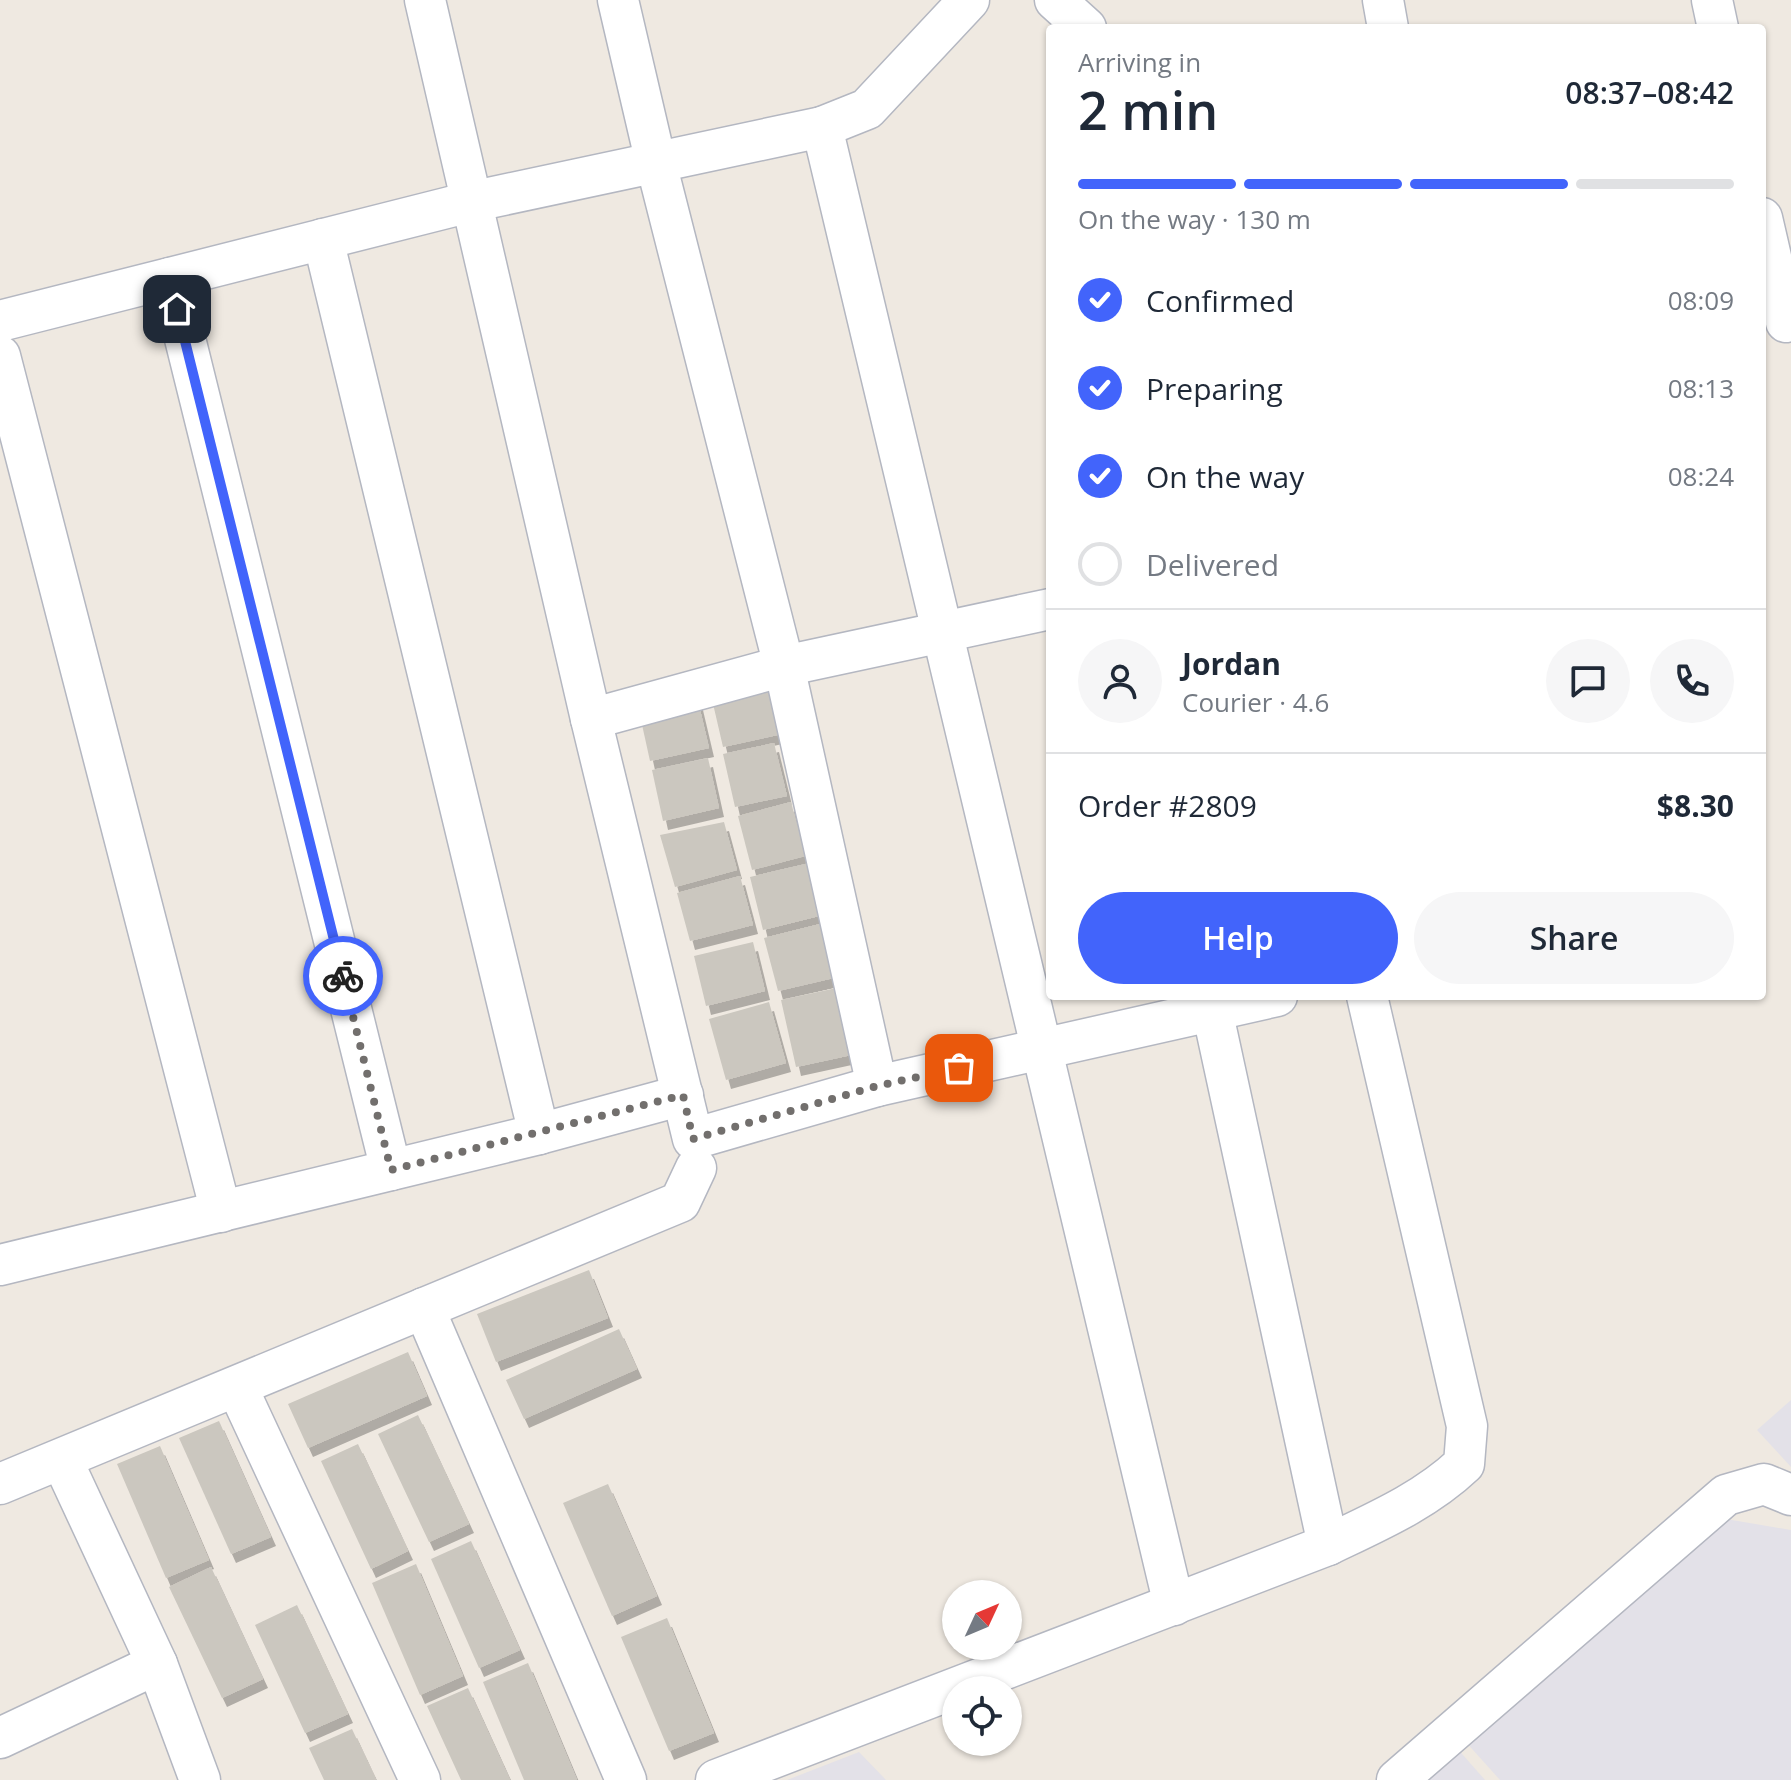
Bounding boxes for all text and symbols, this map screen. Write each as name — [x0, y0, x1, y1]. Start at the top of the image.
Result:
text: Arriving in — [1078, 44, 1201, 80]
text: 08:37–08:42 — [1565, 72, 1734, 113]
text: 2 min — [1078, 74, 1218, 145]
text: On the way · 130 m — [1078, 201, 1311, 237]
pin — [143, 275, 211, 343]
icon: check — [1078, 278, 1122, 322]
text: Confirmed — [1146, 280, 1294, 321]
text: 08:09 — [1668, 282, 1734, 318]
icon: home — [155, 287, 199, 331]
icon: check — [1078, 366, 1122, 410]
text: Preparing — [1146, 368, 1283, 409]
text: 08:13 — [1668, 370, 1734, 406]
icon: check — [1078, 454, 1122, 498]
text: On the way — [1146, 456, 1304, 497]
text: 08:24 — [1668, 458, 1734, 494]
text: Delivered — [1146, 544, 1279, 585]
button: person — [1078, 639, 1162, 723]
button: chat — [1546, 639, 1630, 723]
button: phone — [1650, 639, 1734, 723]
text: Jordan — [1182, 643, 1281, 684]
text: Courier · 4.6 — [1182, 684, 1329, 720]
text: Order #2809 — [1078, 785, 1257, 826]
text: $8.30 — [1657, 785, 1734, 826]
button: Help — [1078, 892, 1398, 984]
button: Share — [1414, 892, 1734, 984]
courier — [303, 936, 383, 1016]
icon: bike — [321, 954, 365, 998]
pin — [925, 1034, 993, 1102]
icon: bag — [937, 1046, 981, 1090]
north arrow — [942, 1580, 1022, 1660]
map controls — [942, 1580, 1022, 1756]
button: locate — [942, 1676, 1022, 1756]

